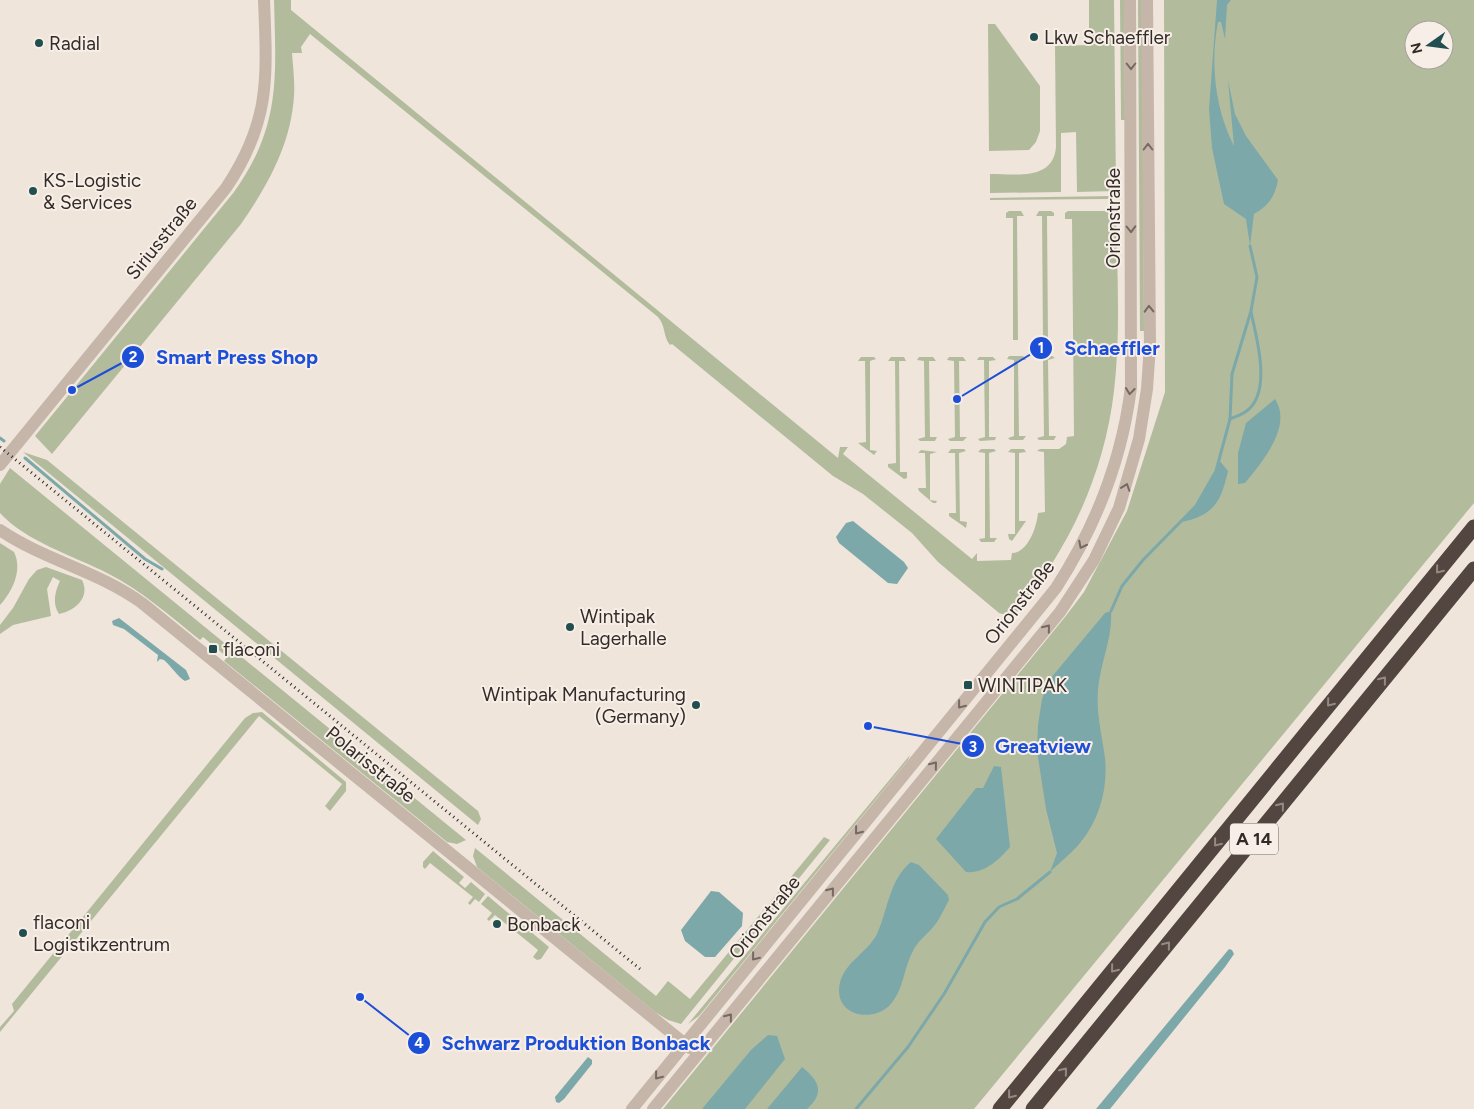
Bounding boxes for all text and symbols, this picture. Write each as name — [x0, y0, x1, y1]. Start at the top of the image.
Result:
north arrow — [1404, 20, 1454, 70]
place label: Lkw Schaeffler — [1044, 26, 1171, 49]
marker: Lkw Schaeffler — [1028, 31, 1040, 43]
place label: Radial — [49, 32, 100, 55]
marker: Radial — [33, 37, 45, 49]
text: N — [1407, 41, 1426, 55]
one-way arrow — [1126, 62, 1136, 70]
one-way arrow — [1143, 143, 1153, 150]
street label: Orionstraße — [1102, 168, 1125, 268]
place label: KS-Logistic & Services — [43, 169, 141, 214]
marker: KS-Logistic & Services — [27, 185, 39, 197]
street label: Siriusstraße — [121, 192, 202, 284]
one-way arrow — [1126, 225, 1136, 233]
one-way arrow — [1144, 305, 1154, 313]
callout: Schaeffler — [1029, 331, 1169, 366]
text: Schaeffler — [1064, 336, 1160, 360]
callout: Smart Press Shop — [121, 339, 327, 374]
text: 1 — [1038, 339, 1044, 357]
text: Smart Press Shop — [156, 345, 318, 369]
text: 2 — [129, 348, 138, 366]
one-way arrow — [1125, 387, 1136, 395]
one-way arrow — [1120, 483, 1130, 492]
one-way arrow — [1078, 540, 1088, 549]
street label: Orionstraße — [979, 556, 1059, 649]
one-way arrow — [1436, 564, 1445, 573]
place label: Wintipak Lagerhalle — [580, 605, 667, 650]
marker: Wintipak Lagerhalle — [564, 621, 576, 633]
one-way arrow — [1041, 625, 1049, 634]
place label: flaconi — [223, 638, 280, 661]
marker: flaconi — [207, 643, 219, 655]
place label: WINTIPAK — [978, 674, 1068, 697]
one-way arrow — [1378, 677, 1386, 686]
marker: WINTIPAK — [962, 679, 974, 691]
place label: Wintipak Manufacturing (Germany) — [482, 683, 686, 728]
one-way arrow — [1327, 698, 1336, 707]
marker: Wintipak Manufacturing (Germany) — [690, 699, 702, 711]
one-way arrow — [958, 699, 966, 708]
street label: Polarisstraße — [321, 721, 420, 808]
callout: Greatview — [960, 729, 1101, 764]
text: Greatview — [995, 734, 1091, 758]
text: 3 — [969, 738, 977, 756]
one-way arrow — [929, 762, 937, 771]
one-way arrow — [1275, 803, 1283, 812]
road number: A 14 — [1230, 824, 1278, 854]
one-way arrow — [856, 825, 864, 834]
one-way arrow — [1214, 837, 1222, 846]
street label: Orionstraße — [724, 871, 805, 964]
one-way arrow — [826, 888, 834, 897]
place label: flaconi Logistikzentrum — [33, 911, 170, 956]
place label: Bonback — [507, 913, 581, 936]
marker: Bonback — [491, 918, 503, 930]
marker: flaconi Logistikzentrum — [17, 927, 29, 939]
one-way arrow — [1161, 942, 1169, 951]
one-way arrow — [753, 951, 761, 960]
one-way arrow — [1111, 963, 1119, 972]
one-way arrow — [723, 1014, 731, 1023]
callout: Schwarz Produktion Bonback — [407, 1025, 720, 1060]
text: Schwarz Produktion Bonback — [442, 1031, 711, 1055]
text: 4 — [414, 1034, 424, 1052]
one-way arrow — [1059, 1068, 1067, 1077]
one-way arrow — [655, 1071, 664, 1080]
one-way arrow — [1009, 1089, 1017, 1098]

